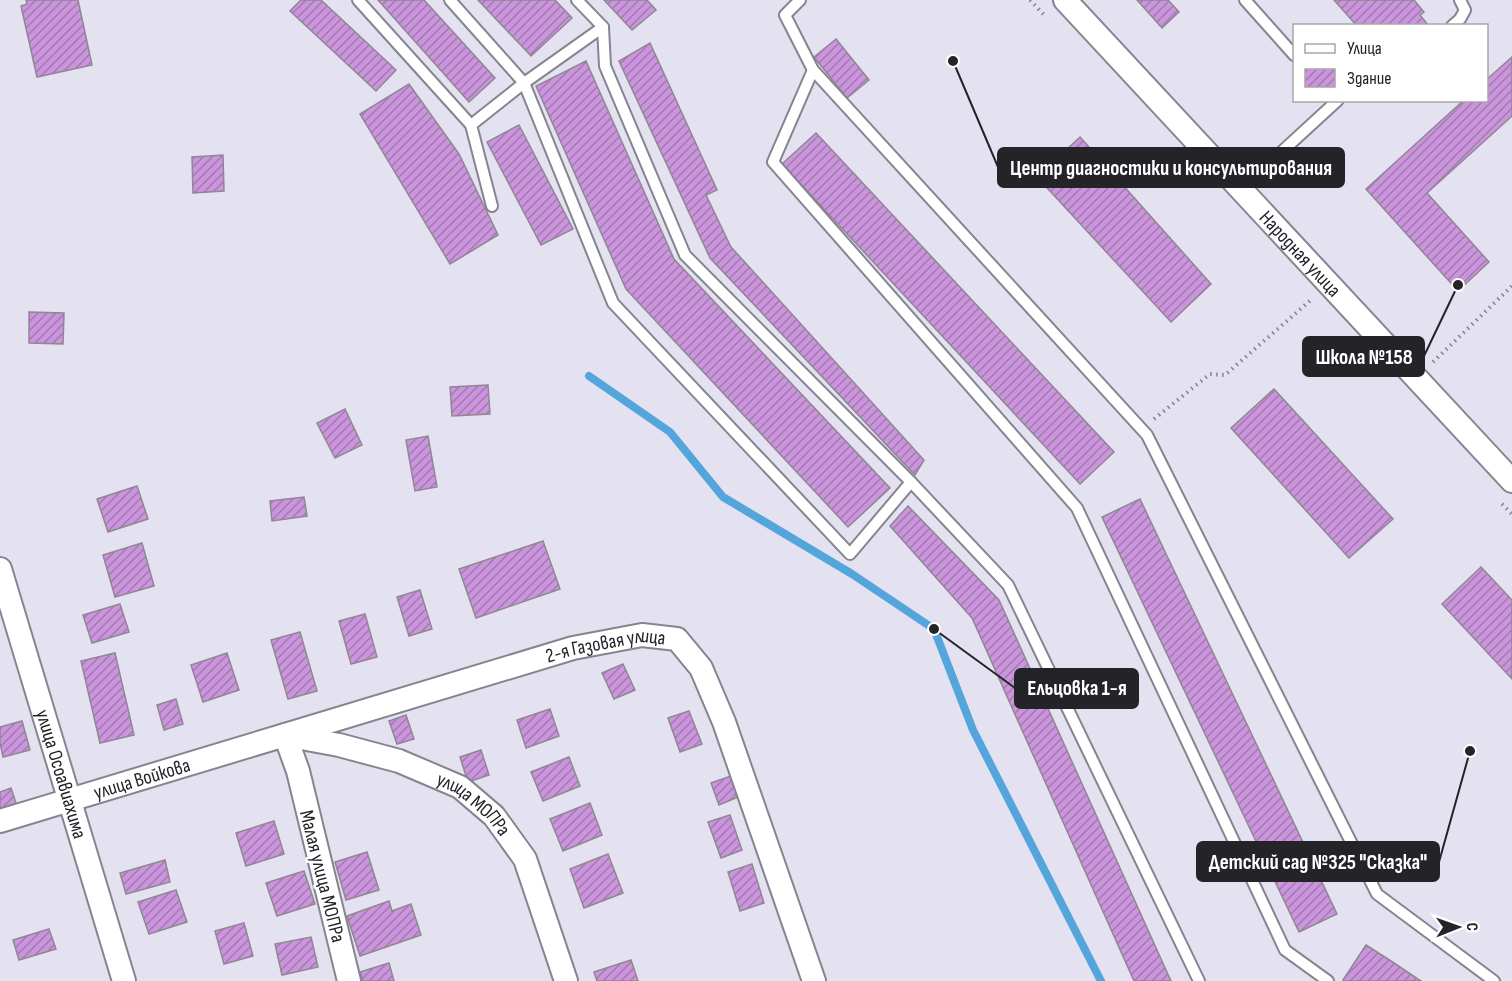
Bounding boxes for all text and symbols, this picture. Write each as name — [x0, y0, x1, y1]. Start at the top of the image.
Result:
legend — [1293, 24, 1488, 102]
text: Улица — [1347, 38, 1382, 59]
text: Здание — [1347, 68, 1392, 89]
callout: Центр диагностики и консультирования — [998, 148, 1344, 187]
text: Центр диагностики и консультирования — [1010, 156, 1332, 181]
street label: Народная улица — [1254, 206, 1346, 302]
callout: Школа №158 — [1303, 337, 1424, 376]
text: Школа №158 — [1315, 345, 1413, 370]
street label: 2-я Газовая улица — [543, 624, 667, 669]
callout: Ельцовка 1-я — [1015, 669, 1138, 708]
text: Ельцовка 1-я — [1027, 676, 1127, 701]
street label: улица Осоавиахима — [30, 707, 91, 842]
street label: улица Войкова — [91, 753, 193, 805]
street label: улица МОПРа — [433, 767, 515, 841]
street label: Малая улица МОПРа — [294, 808, 350, 945]
callout: Детский сад №325 "Сказка" — [1197, 842, 1439, 881]
text: Детский сад №325 "Сказка" — [1209, 850, 1427, 875]
north arrow — [1428, 897, 1488, 957]
text: С — [1462, 922, 1481, 931]

